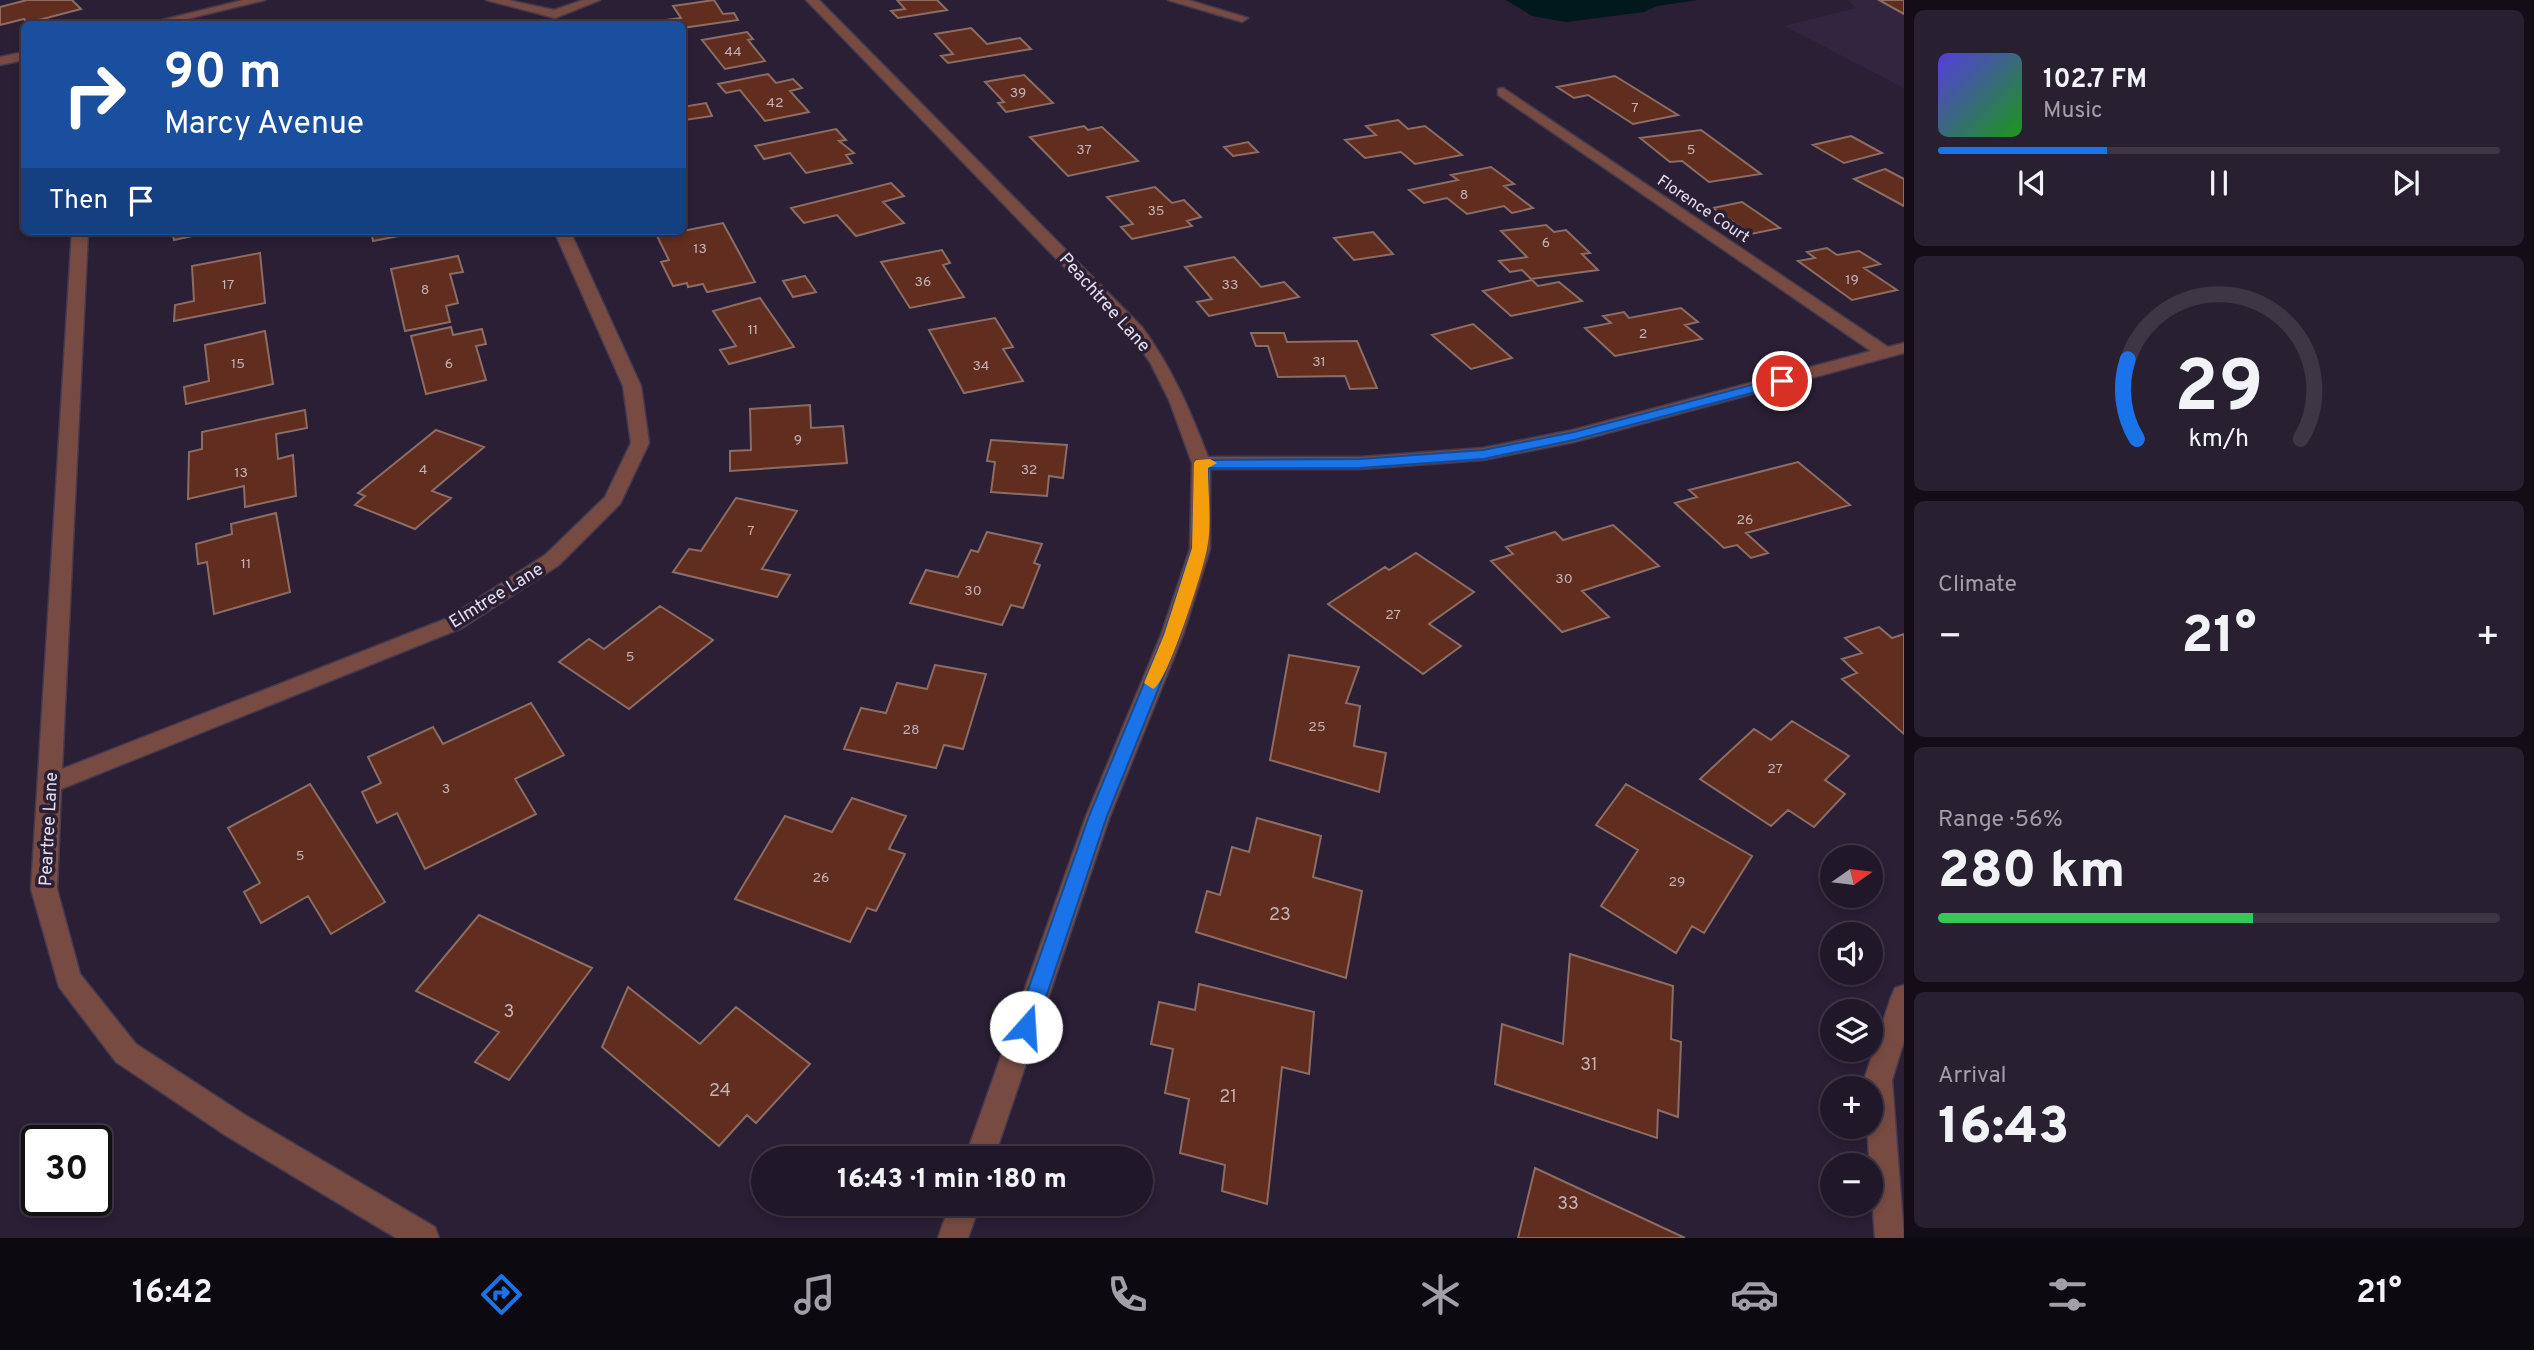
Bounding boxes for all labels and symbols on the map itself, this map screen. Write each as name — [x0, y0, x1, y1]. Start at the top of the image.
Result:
house number: 44 — [724, 44, 742, 61]
house number: 39 — [1010, 85, 1026, 102]
house number: 42 — [766, 95, 784, 112]
house number: 7 — [1631, 100, 1639, 117]
house number: 37 — [1076, 142, 1092, 159]
house number: 5 — [1687, 142, 1695, 159]
street label: Florence Court — [1653, 171, 1753, 248]
house number: 8 — [1460, 187, 1468, 204]
house number: 35 — [1147, 203, 1165, 220]
house number: 6 — [1542, 235, 1550, 252]
house number: 13 — [693, 241, 707, 258]
street label: Peachtree Lane — [1053, 248, 1155, 358]
house number: 19 — [1845, 272, 1859, 289]
house number: 36 — [915, 274, 931, 291]
house number: 17 — [222, 277, 234, 294]
house number: 33 — [1222, 277, 1238, 294]
house number: 8 — [421, 282, 429, 299]
house number: 11 — [748, 322, 758, 339]
house number: 2 — [1639, 326, 1647, 343]
pin — [1752, 351, 1812, 411]
house number: 31 — [1312, 354, 1326, 371]
house number: 15 — [231, 356, 245, 373]
house number: 6 — [445, 356, 453, 373]
house number: 34 — [972, 358, 990, 375]
house number: 9 — [794, 432, 802, 449]
house number: 4 — [419, 462, 427, 479]
house number: 32 — [1021, 462, 1037, 479]
house number: 13 — [234, 465, 248, 482]
house number: 26 — [1737, 512, 1753, 529]
house number: 7 — [747, 523, 755, 540]
house number: 11 — [241, 556, 251, 573]
street label: Elmtree Lane — [445, 558, 548, 634]
house number: 30 — [1555, 571, 1573, 588]
house number: 30 — [964, 583, 982, 600]
house number: 27 — [1385, 607, 1401, 624]
house number: 5 — [626, 649, 634, 666]
house number: 25 — [1308, 719, 1326, 736]
house number: 28 — [902, 722, 920, 739]
house number: 27 — [1767, 761, 1783, 778]
street label: Peartree Lane — [35, 771, 64, 887]
house number: 3 — [442, 781, 450, 798]
north arrow — [1820, 845, 1883, 908]
house number: 5 — [296, 848, 304, 865]
house number: 26 — [813, 870, 829, 887]
house number: 29 — [1669, 874, 1685, 891]
house number: 23 — [1269, 904, 1291, 927]
position arrow — [989, 990, 1063, 1064]
house number: 3 — [504, 1001, 514, 1024]
house number: 31 — [1580, 1054, 1598, 1077]
house number: 24 — [709, 1080, 731, 1103]
house number: 21 — [1219, 1086, 1237, 1109]
speed limit sign: 30 — [21, 1125, 112, 1216]
house number: 33 — [1557, 1193, 1579, 1216]

